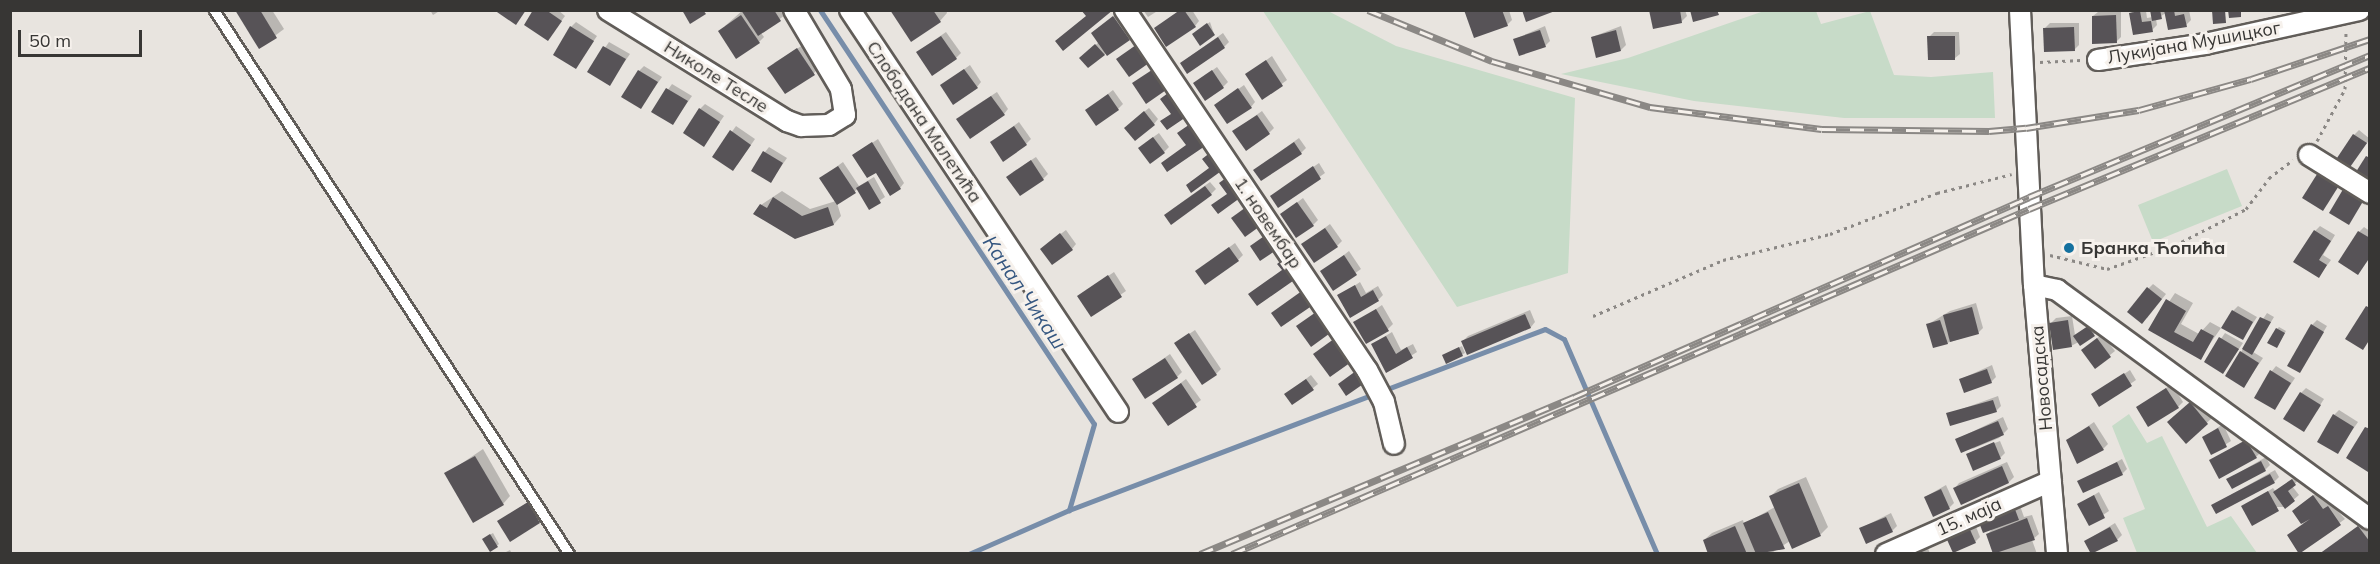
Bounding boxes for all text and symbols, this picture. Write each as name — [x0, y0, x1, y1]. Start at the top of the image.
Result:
street label: Лукијана Мушицког — [2106, 17, 2282, 69]
scale bar — [21, 18, 146, 56]
text: 50 m — [29, 29, 71, 52]
street label: Николе Тесле — [660, 36, 772, 118]
street label: Слободана Малетића — [862, 37, 986, 207]
street label: 1. новембар — [1230, 173, 1306, 273]
water label: Канал Чикаш — [978, 231, 1072, 353]
place label: Бранка Ћопића — [2081, 237, 2225, 259]
marker: Бранка Ћопића — [2062, 241, 2076, 255]
street label: Новосадска — [2027, 325, 2057, 431]
street label: 15. маја — [1933, 493, 2005, 541]

